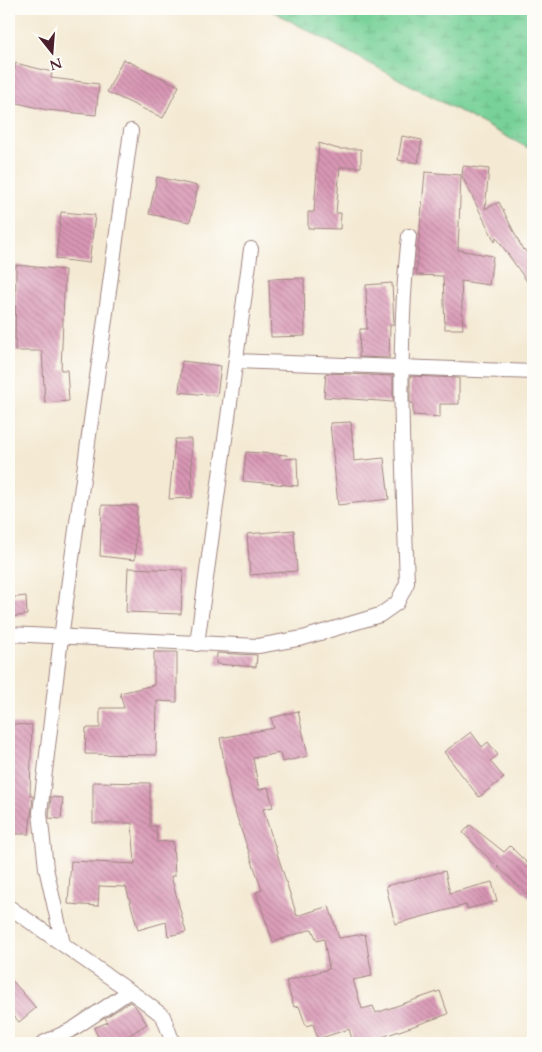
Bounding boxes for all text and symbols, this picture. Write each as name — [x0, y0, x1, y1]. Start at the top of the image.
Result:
north arrow — [28, 28, 78, 78]
text: N — [47, 53, 64, 75]

